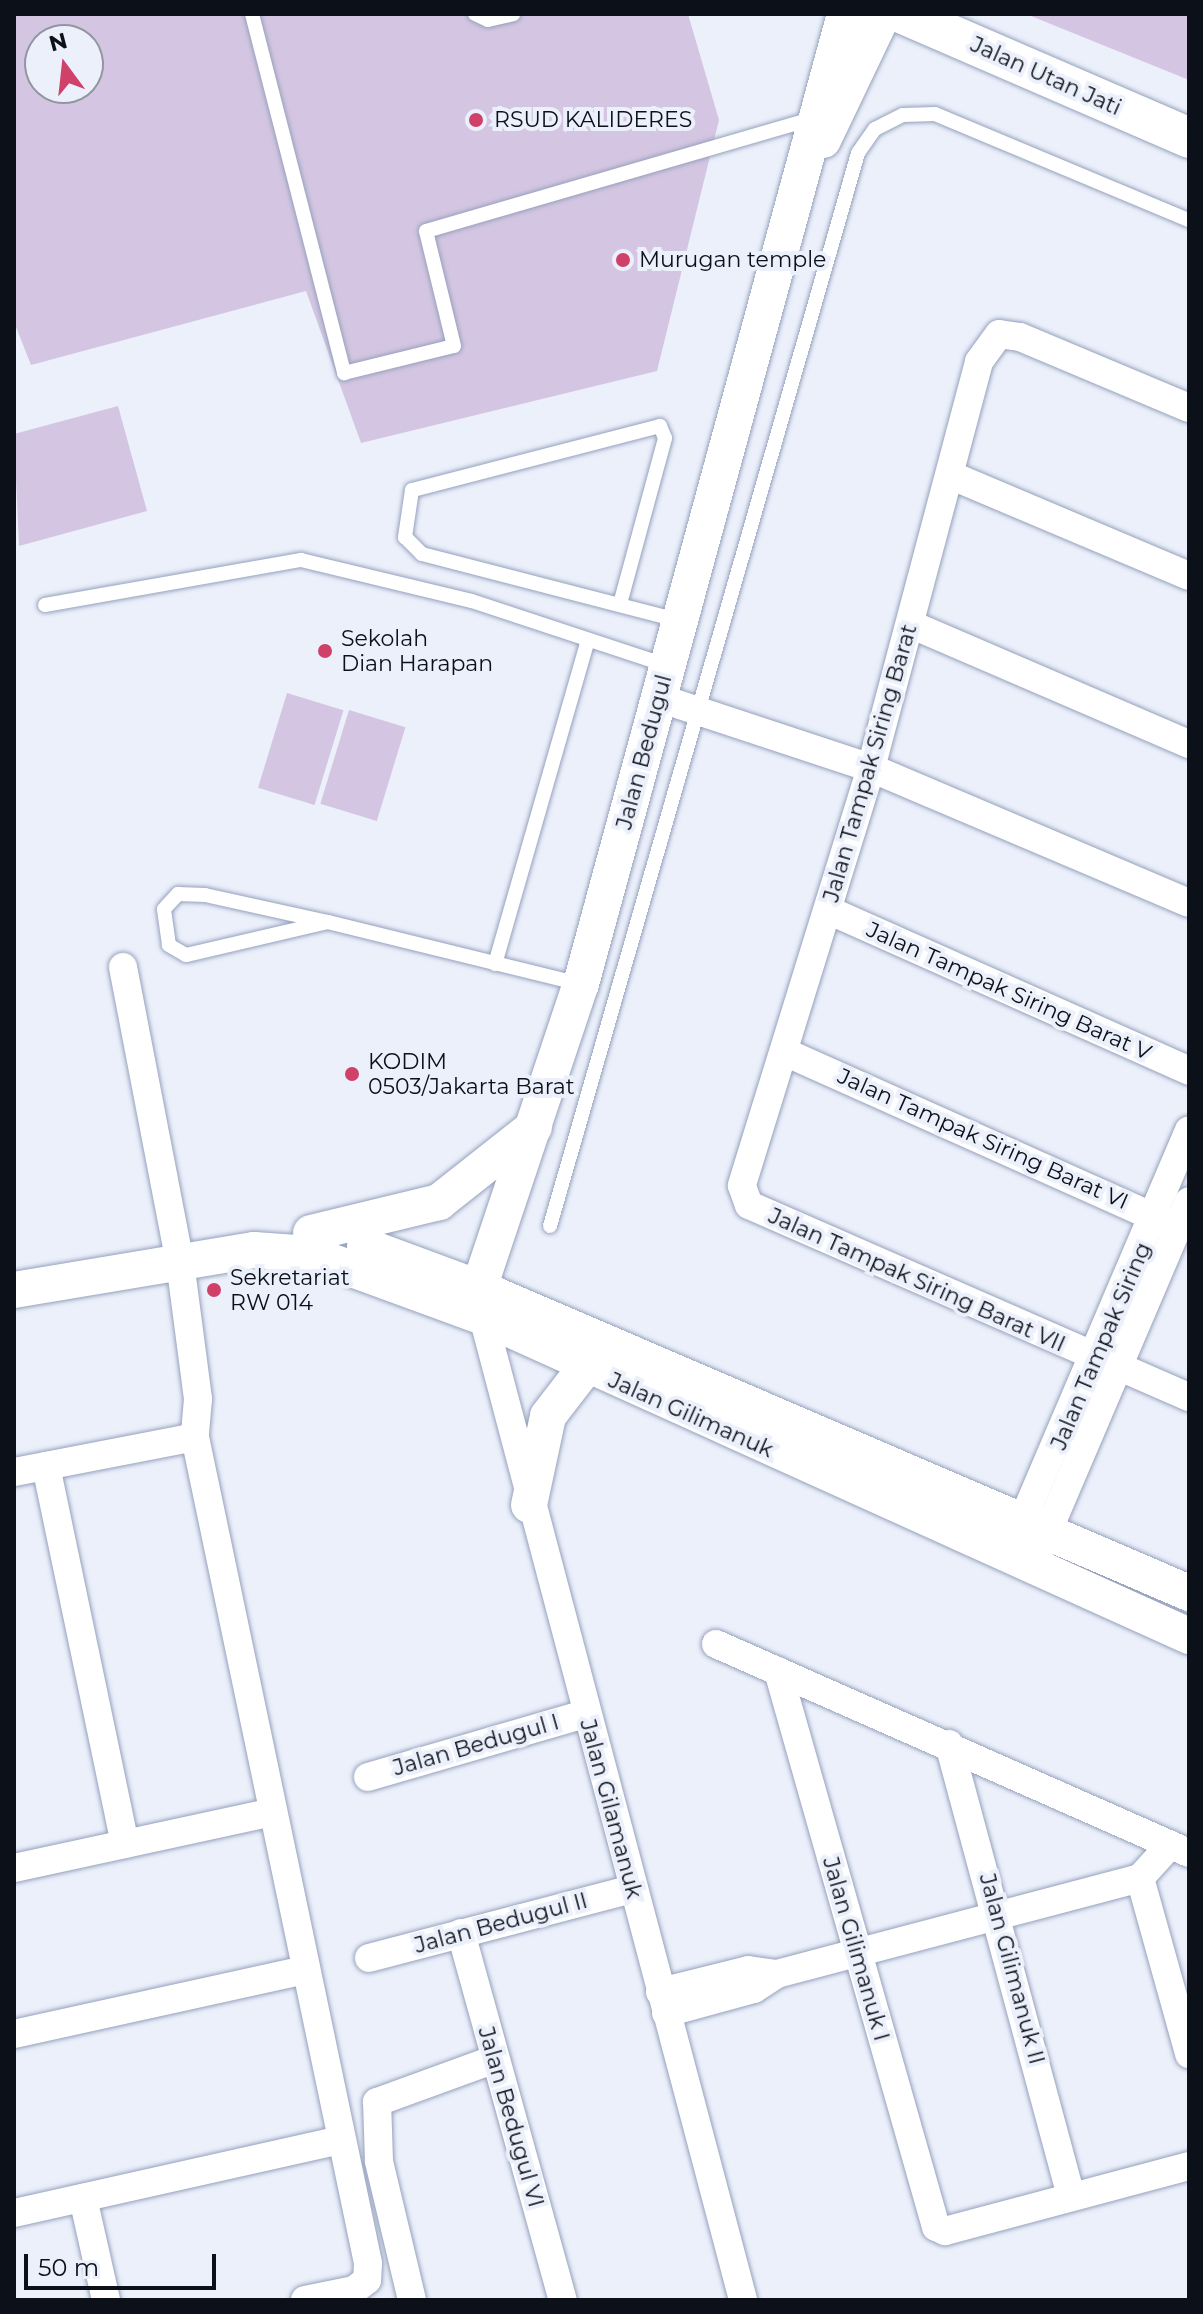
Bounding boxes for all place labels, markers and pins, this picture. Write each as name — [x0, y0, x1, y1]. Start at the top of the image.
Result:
place label: RSUD KALIDERES — [494, 107, 692, 133]
marker: RSUD KALIDERES — [465, 109, 487, 131]
place label: Murugan temple — [639, 247, 826, 273]
marker: Murugan temple — [614, 251, 632, 269]
place label: Sekolah Dian Harapan — [341, 625, 493, 676]
marker: Sekolah Dian Harapan — [316, 642, 334, 660]
place label: KODIM 0503/Jakarta Barat — [368, 1048, 575, 1100]
marker: KODIM 0503/Jakarta Barat — [343, 1065, 361, 1083]
place label: Sekretariat RW 014 — [230, 1264, 350, 1316]
marker: Sekretariat RW 014 — [205, 1281, 223, 1299]

